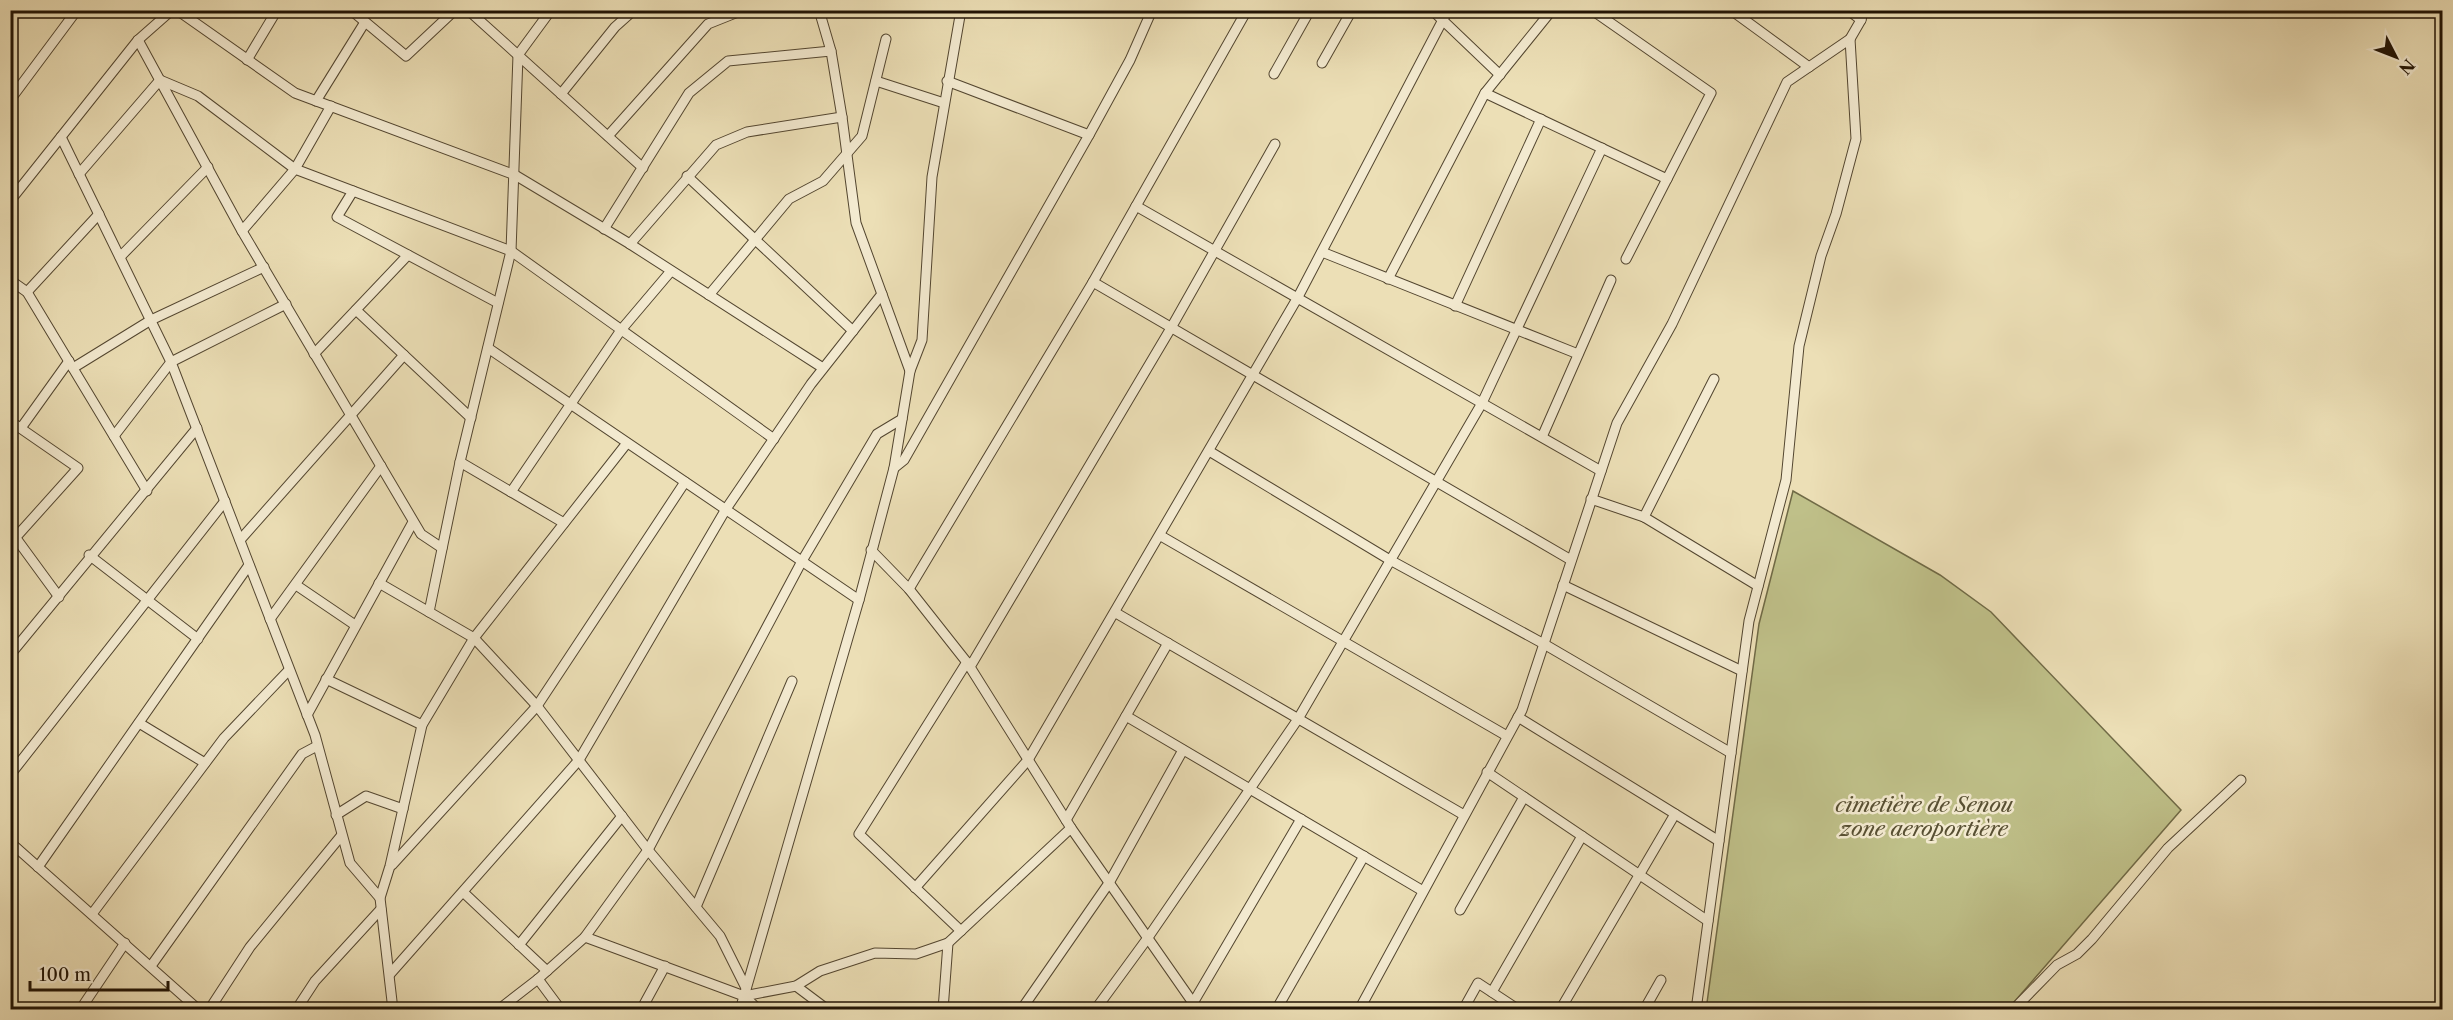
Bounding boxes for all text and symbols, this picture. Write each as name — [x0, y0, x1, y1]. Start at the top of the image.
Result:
north arrow — [2366, 27, 2426, 87]
text: N — [2395, 55, 2419, 79]
park label: cimetière de Senou zone aeroportière — [1835, 792, 2014, 841]
scale bar — [30, 954, 168, 992]
text: 100 m — [39, 964, 91, 986]

